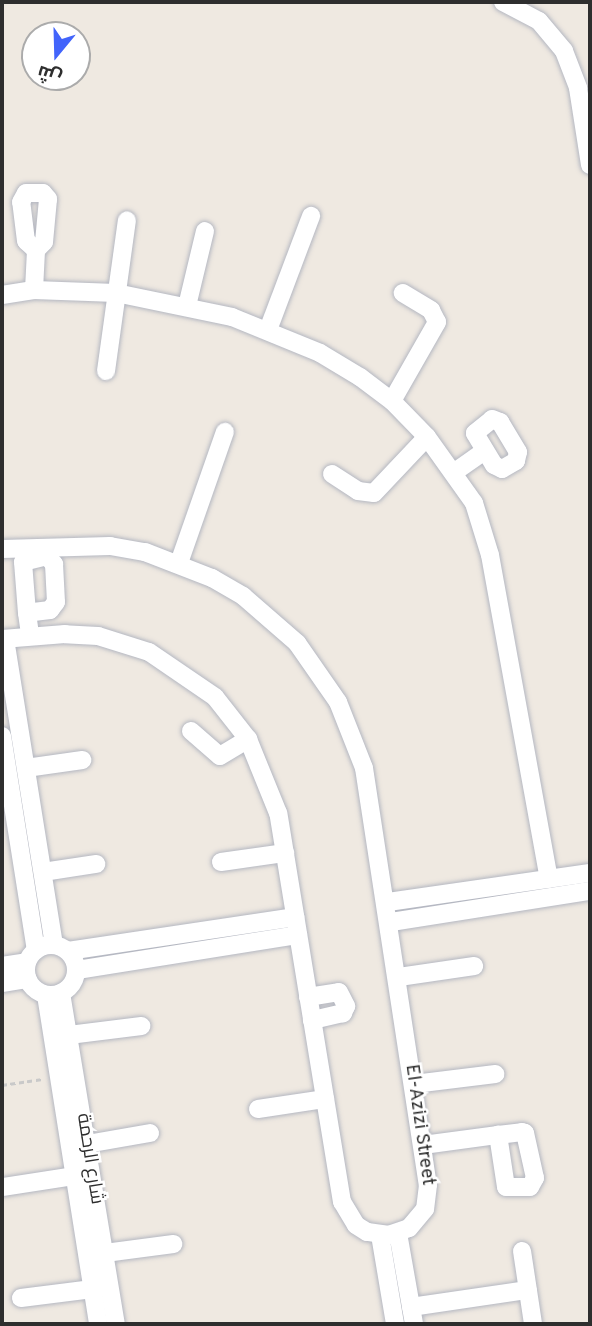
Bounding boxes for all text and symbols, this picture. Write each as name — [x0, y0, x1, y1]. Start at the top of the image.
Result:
north arrow — [21, 21, 91, 91]
text: ش — [34, 59, 65, 89]
street label: El-Azizi Street — [399, 1063, 439, 1187]
street label: شارع الرحمة — [71, 1112, 107, 1206]

